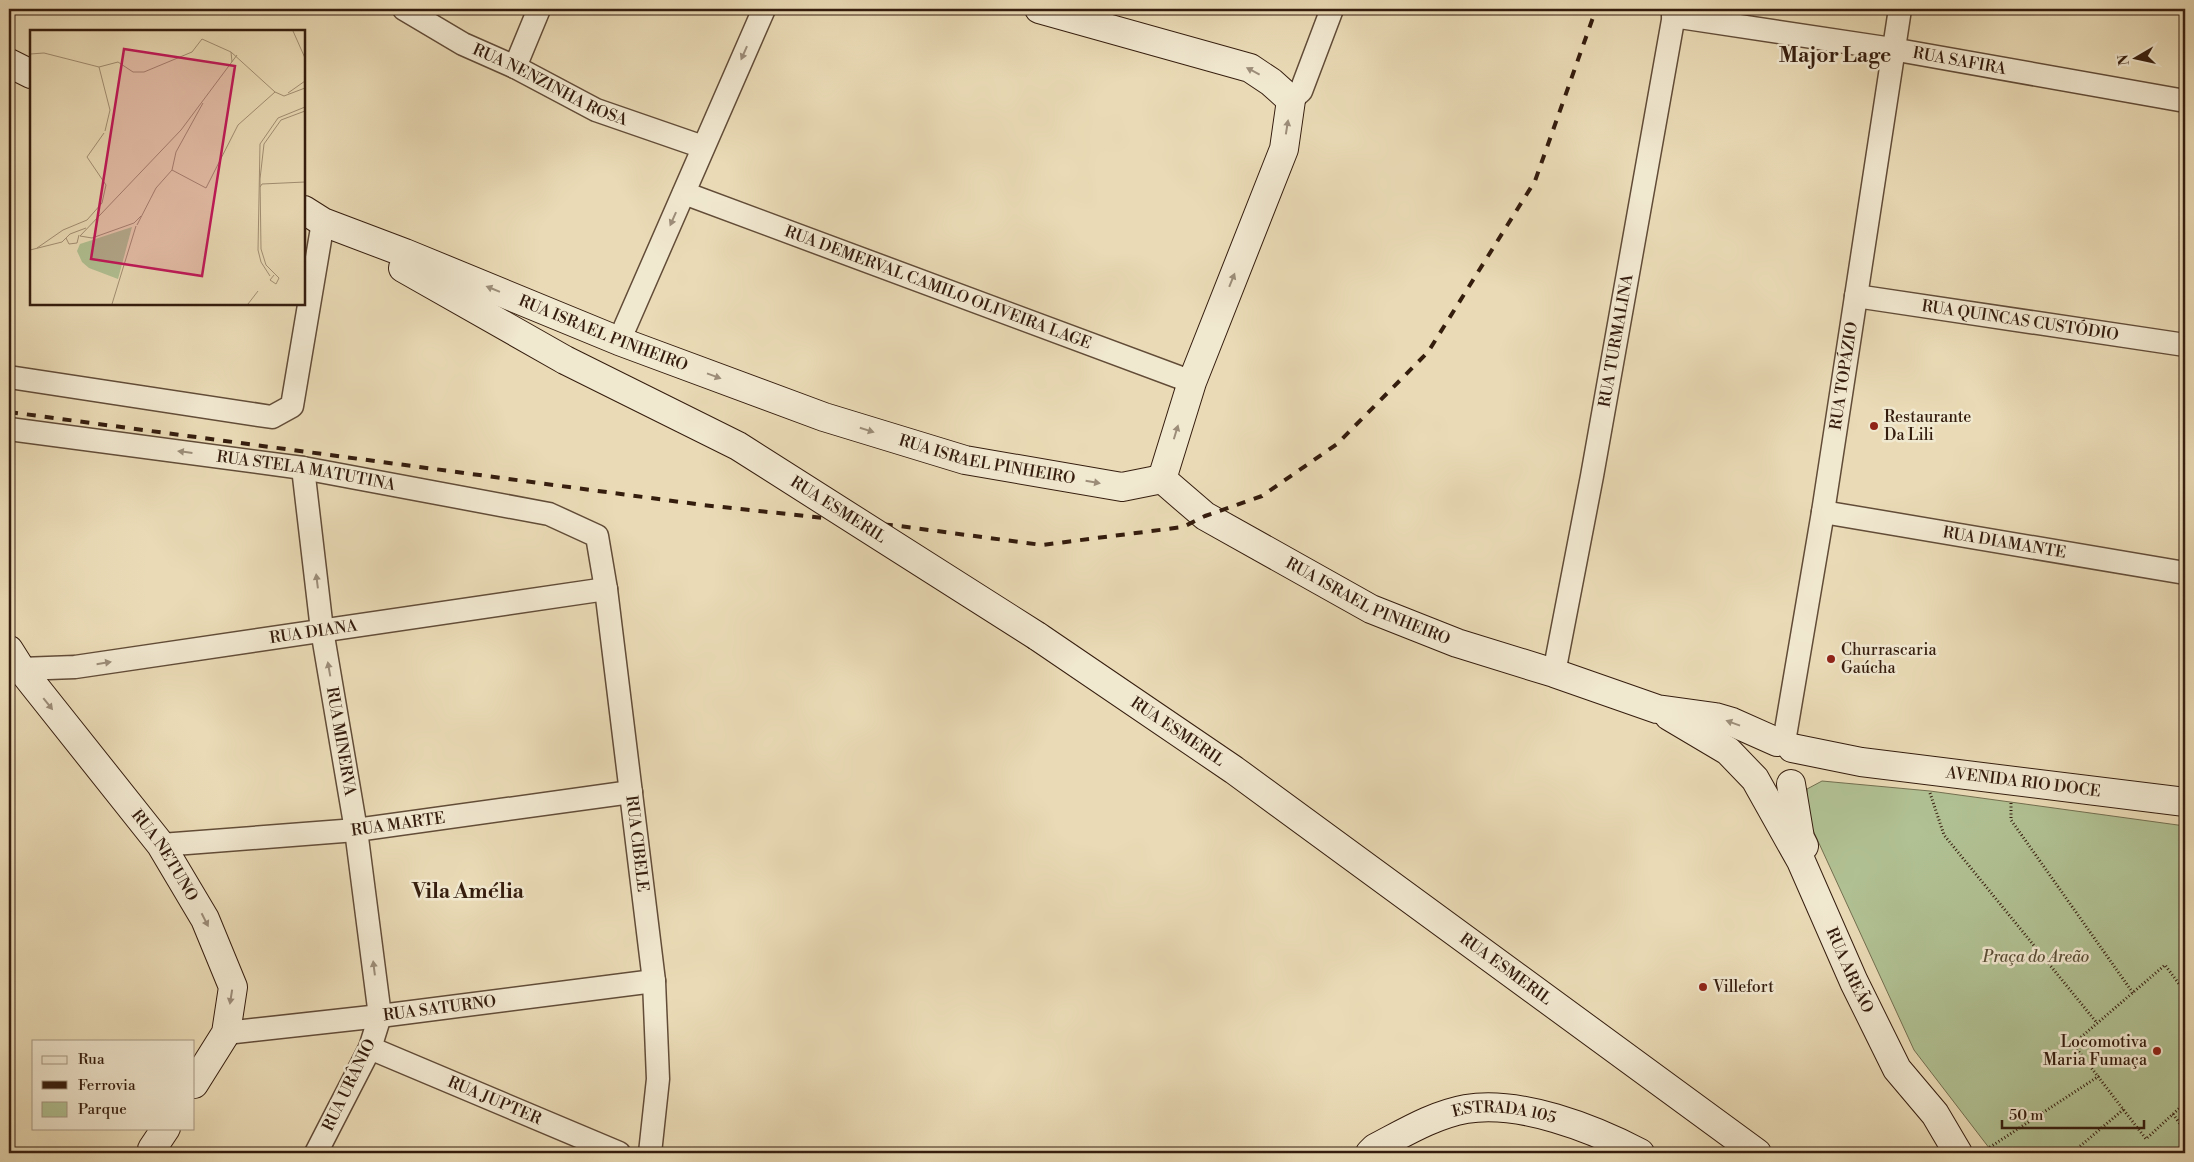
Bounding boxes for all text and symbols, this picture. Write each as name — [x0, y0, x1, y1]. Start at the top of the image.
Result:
inset map — [30, 30, 305, 305]
north arrow — [2112, 32, 2162, 82]
street label: RUA NENZINHA ROSA — [470, 40, 631, 130]
district label: Major Lage — [1779, 43, 1891, 69]
street label: RUA SAFIRA — [1911, 43, 2009, 79]
one-way arrow — [740, 46, 748, 60]
text: N — [2114, 53, 2134, 67]
one-way arrow — [1245, 67, 1260, 75]
one-way arrow — [1283, 119, 1291, 135]
one-way arrow — [669, 212, 677, 226]
street label: RUA DEMERVAL CAMILO OLIVEIRA LAGE — [782, 221, 1094, 354]
one-way arrow — [1228, 272, 1236, 287]
street label: RUA TURMALINA — [1594, 272, 1638, 409]
one-way arrow — [486, 285, 500, 293]
street label: RUA ISRAEL PINHEIRO — [515, 291, 691, 376]
street label: RUA QUINCAS CUSTÓDIO — [1920, 296, 2120, 345]
street label: RUA TOPÁZIO — [1826, 320, 1862, 431]
one-way arrow — [707, 372, 722, 380]
place label: Restaurante Da Lili — [1884, 407, 1971, 445]
marker: Restaurante Da Lili — [1868, 420, 1880, 432]
one-way arrow — [1173, 425, 1181, 440]
one-way arrow — [860, 427, 875, 435]
street label: RUA ISRAEL PINHEIRO — [896, 430, 1077, 489]
street label: RUA STELA MATUTINA — [215, 447, 398, 495]
one-way arrow — [177, 448, 193, 456]
street label: RUA ESMERIL — [787, 472, 890, 548]
one-way arrow — [1086, 479, 1102, 487]
street label: RUA DIAMANTE — [1941, 522, 2068, 563]
street label: RUA ISRAEL PINHEIRO — [1282, 553, 1453, 649]
one-way arrow — [312, 573, 320, 589]
street label: RUA DIANA — [268, 616, 360, 648]
place label: Churrascaria Gaúcha — [1841, 640, 1938, 678]
marker: Churrascaria Gaúcha — [1825, 653, 1837, 665]
one-way arrow — [96, 658, 112, 666]
one-way arrow — [325, 661, 333, 677]
street label: RUA MINERVA — [322, 685, 360, 798]
street label: RUA ESMERIL — [1127, 693, 1229, 771]
one-way arrow — [43, 697, 54, 710]
one-way arrow — [1725, 719, 1740, 726]
street label: AVENIDA RIO DOCE — [1944, 762, 2102, 801]
street label: RUA CIBELE — [621, 794, 653, 893]
street label: RUA NETUNO — [127, 806, 202, 905]
street label: RUA MARTE — [350, 808, 446, 841]
district label: Vila Amélia — [411, 879, 525, 905]
one-way arrow — [201, 912, 209, 927]
street label: RUA AREÃO — [1821, 924, 1878, 1016]
street label: RUA ESMERIL — [1456, 929, 1556, 1010]
park label: Praça do Areão — [1982, 947, 2089, 967]
one-way arrow — [370, 960, 378, 976]
place label: Villefort — [1712, 977, 1774, 997]
marker: Villefort — [1697, 981, 1709, 993]
one-way arrow — [227, 990, 235, 1006]
street label: RUA SATURNO — [382, 991, 497, 1026]
place label: Locomotiva Maria Fumaça — [2043, 1032, 2148, 1070]
street label: RUA URÂNIO — [316, 1035, 380, 1134]
legend — [32, 1040, 195, 1130]
marker: Locomotiva Maria Fumaça — [2151, 1045, 2163, 1057]
text: Rua — [78, 1050, 105, 1069]
street label: RUA JUPTER — [444, 1072, 545, 1129]
text: Ferrovia — [78, 1076, 136, 1095]
street label: ESTRADA 105 — [1450, 1097, 1559, 1128]
scale bar — [2002, 1097, 2144, 1129]
text: Parque — [78, 1100, 127, 1119]
text: 50 m — [2009, 1106, 2043, 1125]

